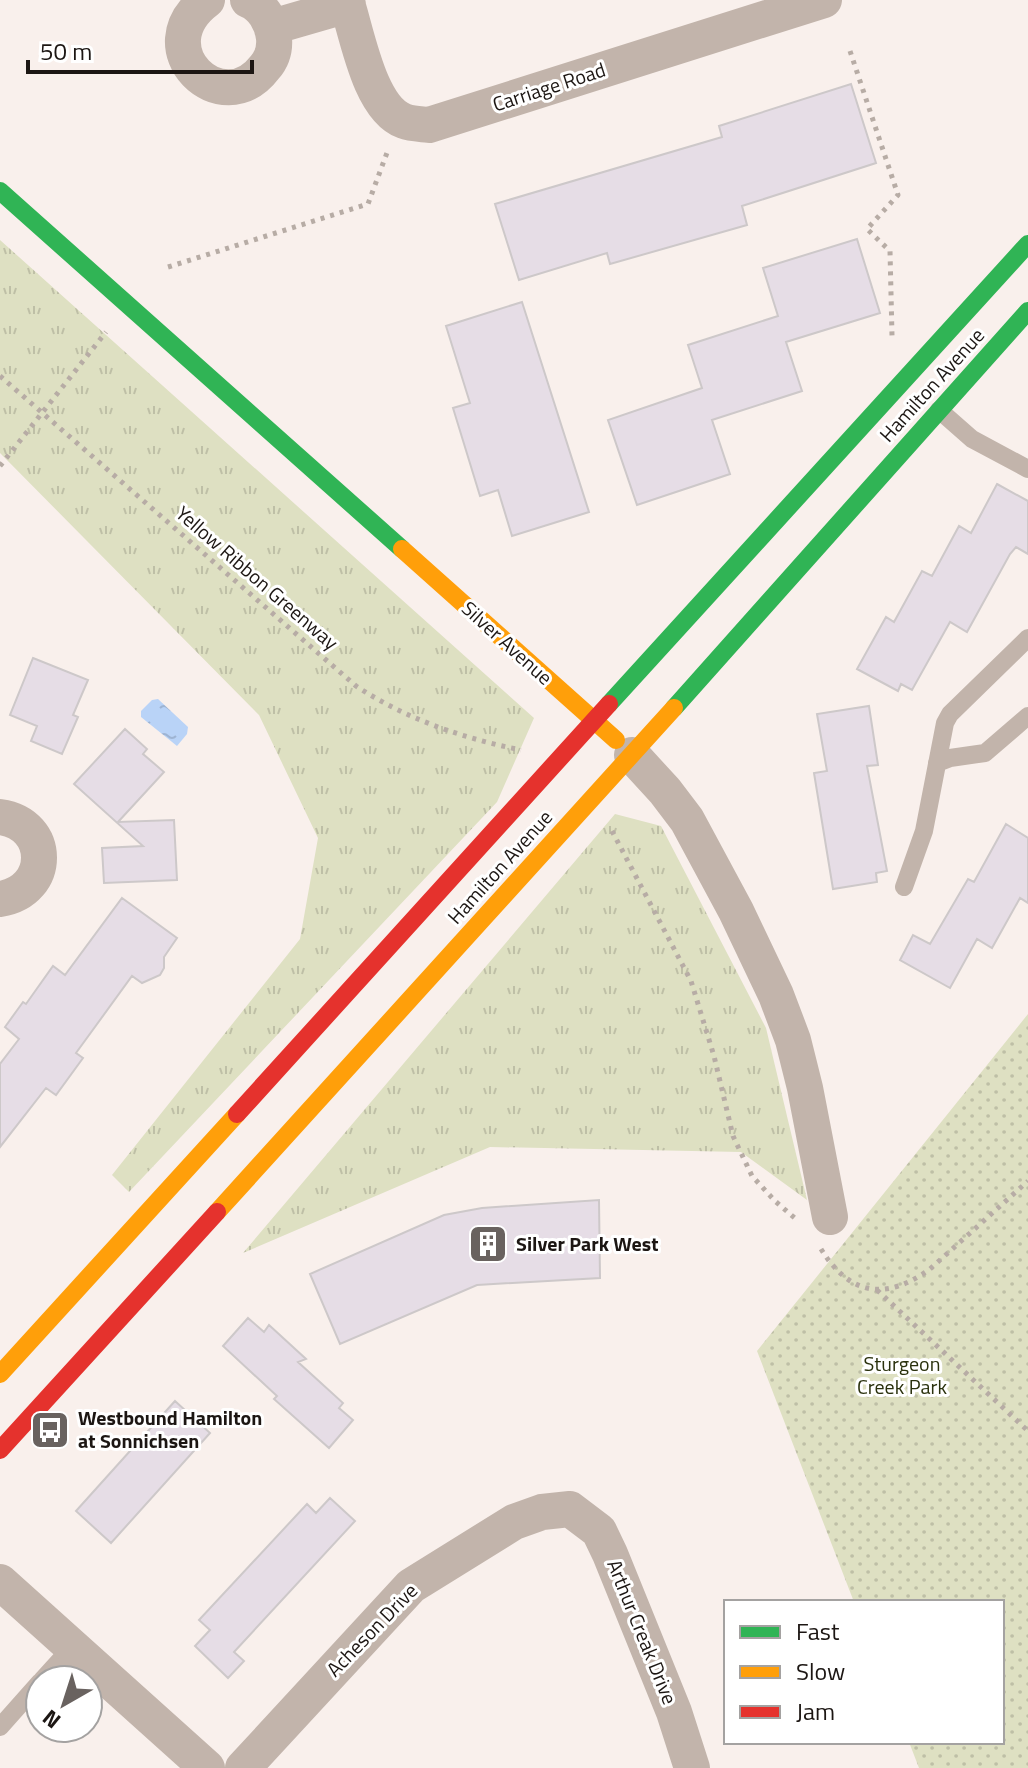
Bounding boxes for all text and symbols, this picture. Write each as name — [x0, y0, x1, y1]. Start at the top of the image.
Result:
scale bar — [28, 24, 252, 74]
text: 50 m — [40, 33, 92, 69]
street label: Carriage Road — [488, 54, 609, 119]
street label: Hamilton Avenue — [872, 321, 992, 449]
street label: Yellow Ribbon Greenway — [169, 498, 346, 657]
street label: Silver Avenue — [455, 593, 560, 692]
street label: Hamilton Avenue — [440, 803, 560, 931]
building icon: Silver Park West — [467, 1223, 509, 1265]
place label: Silver Park West — [516, 1228, 658, 1259]
park label: Sturgeon Creek Park — [857, 1348, 947, 1402]
place label: Westbound Hamilton at Sonnichsen — [78, 1402, 262, 1456]
bus stop icon: Westbound Hamilton at Sonnichsen — [29, 1409, 71, 1451]
street label: Arthur Creak Drive — [599, 1555, 686, 1709]
street label: Acheson Drive — [319, 1576, 425, 1684]
legend — [724, 1600, 1004, 1744]
text: Fast — [796, 1613, 840, 1649]
text: Slow — [796, 1653, 845, 1689]
north arrow — [24, 1664, 104, 1744]
text: Jam — [796, 1693, 835, 1729]
text: N — [35, 1702, 68, 1738]

